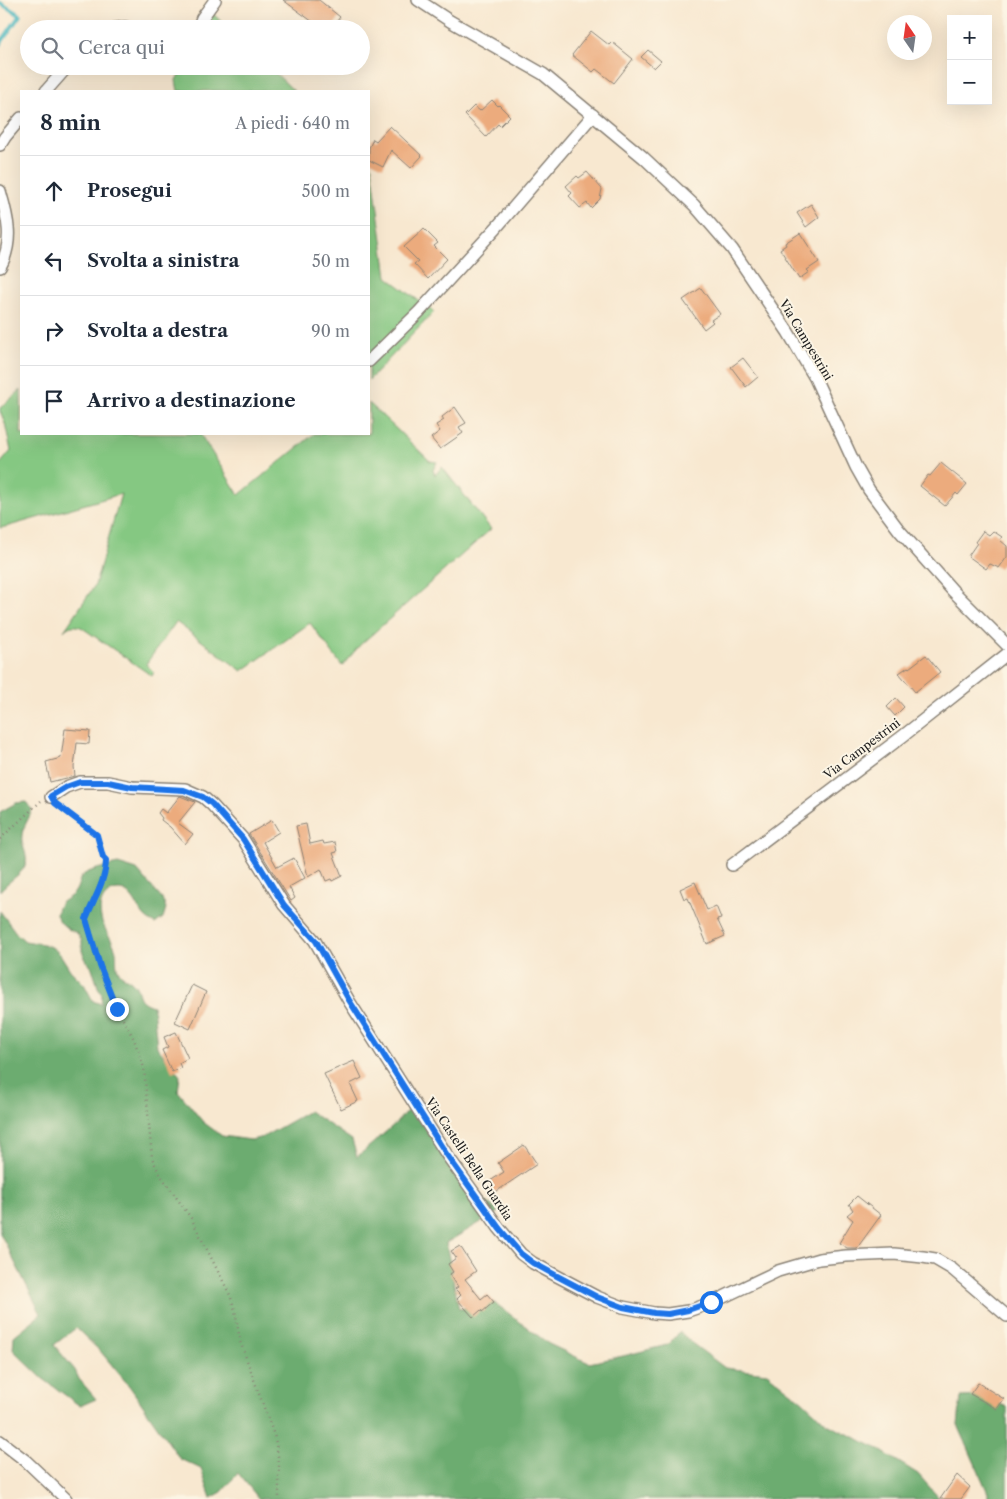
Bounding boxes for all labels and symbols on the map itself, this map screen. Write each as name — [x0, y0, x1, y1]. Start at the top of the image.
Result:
north arrow — [887, 15, 932, 60]
street label: Via Campestrini — [776, 296, 837, 383]
street label: Via Campestrini — [820, 715, 903, 783]
route end — [106, 998, 129, 1021]
street label: Via Castelli Bella Guardia — [422, 1094, 516, 1223]
route start — [700, 1291, 723, 1314]

